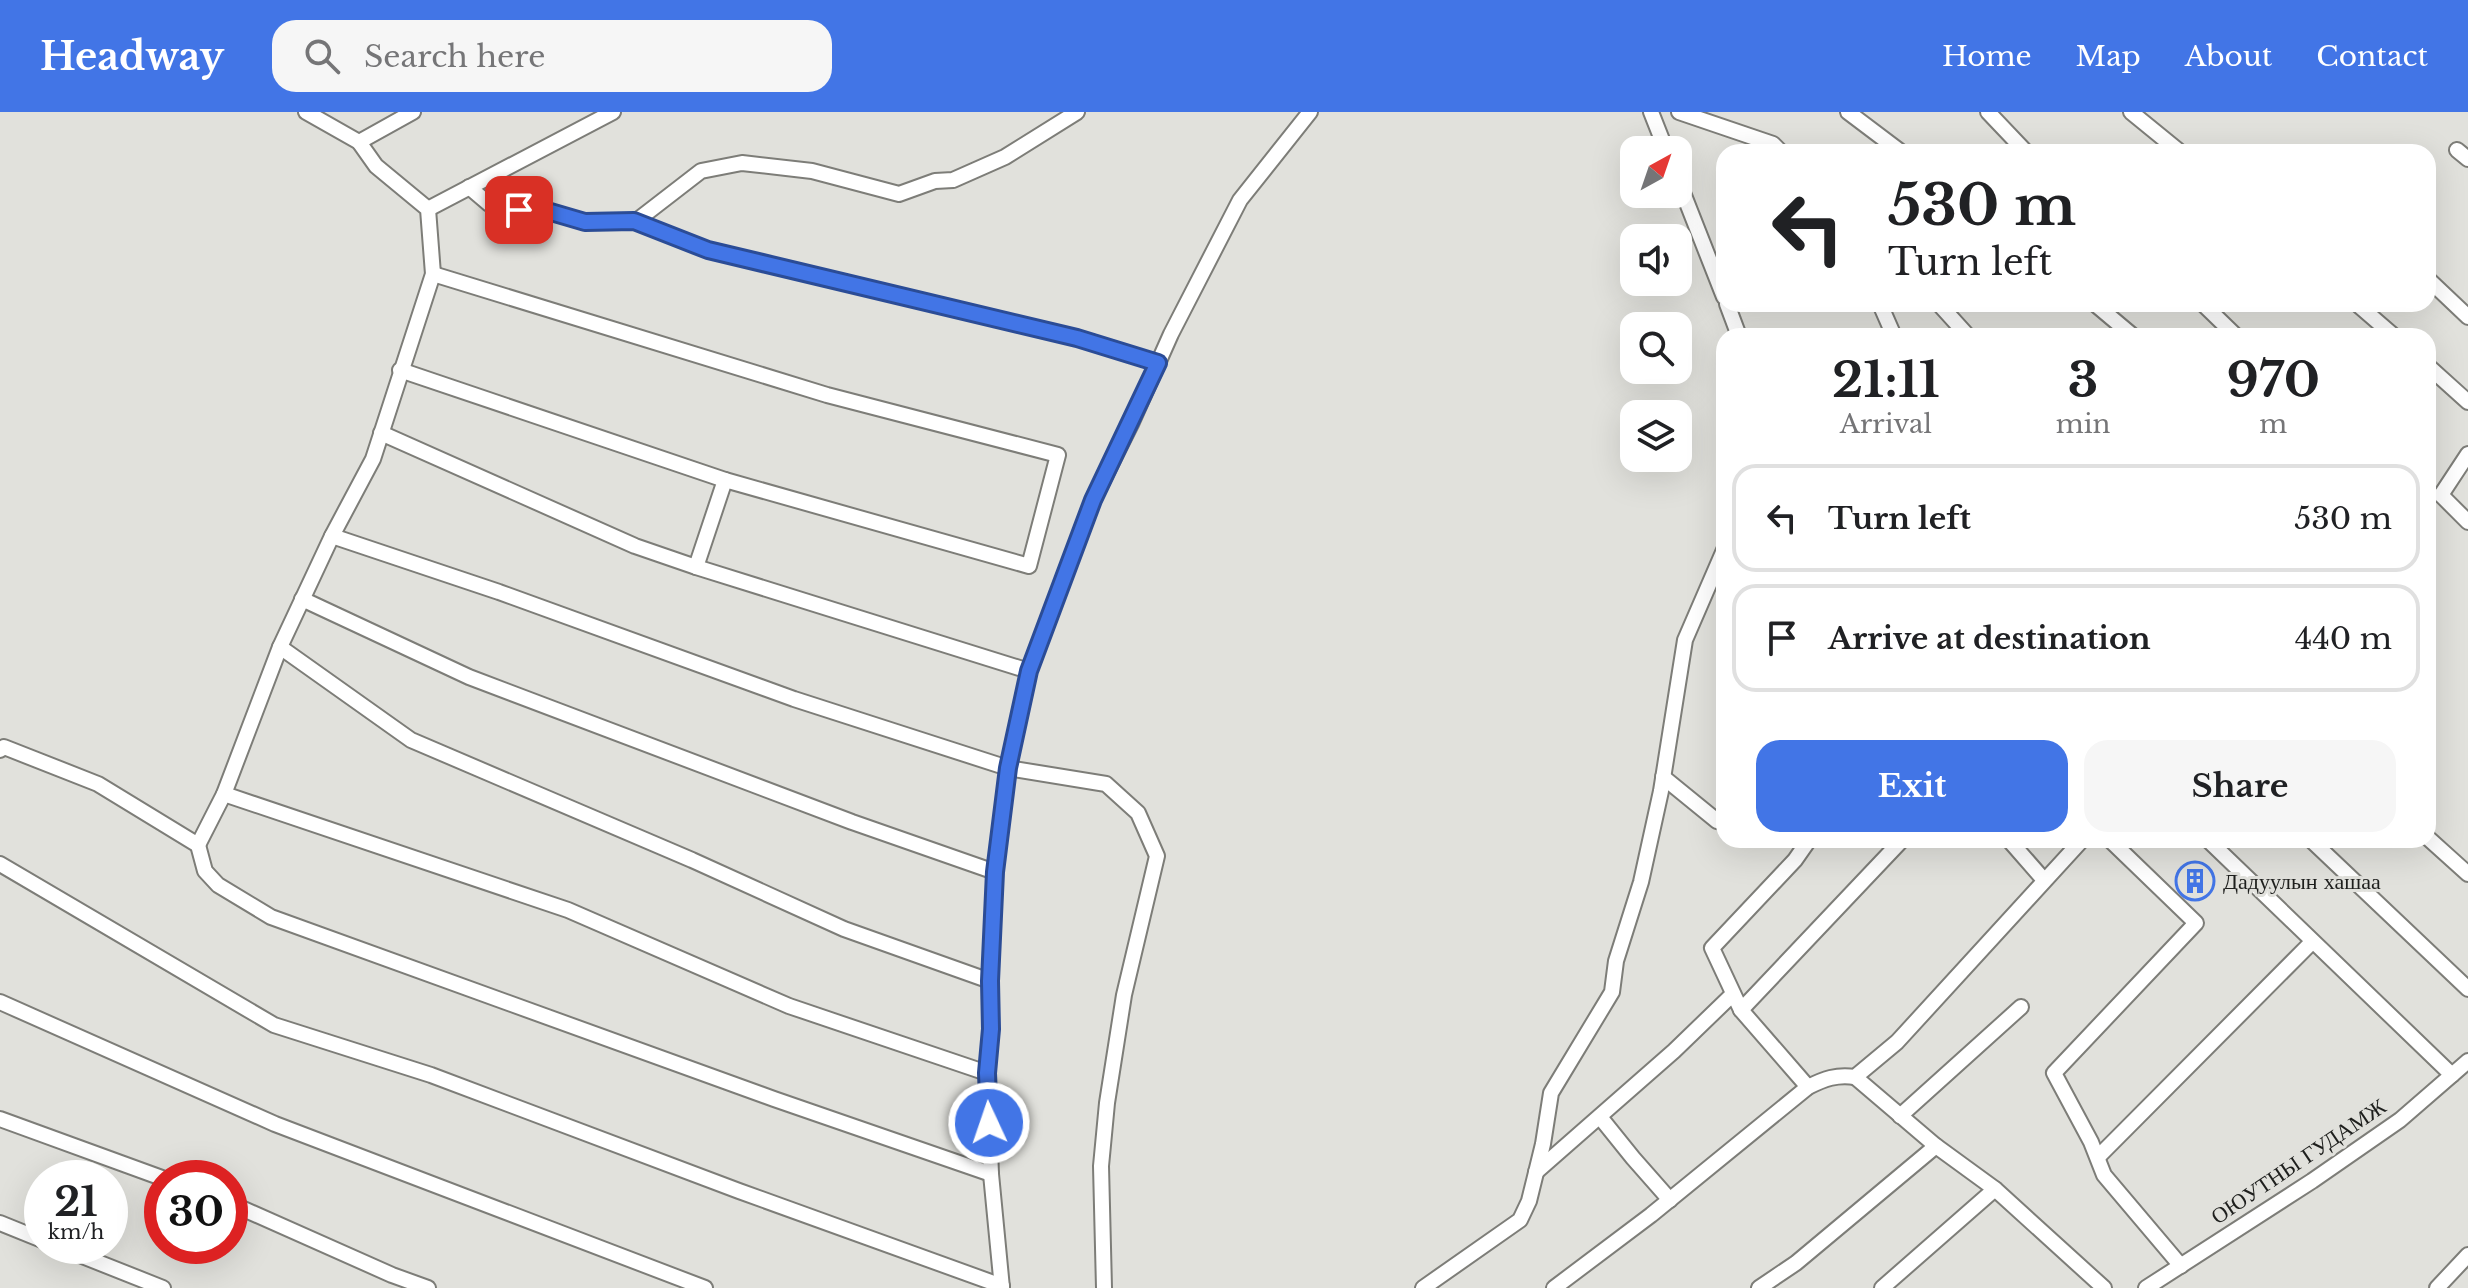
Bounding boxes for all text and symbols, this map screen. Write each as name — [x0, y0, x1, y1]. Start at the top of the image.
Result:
search box — [272, 20, 832, 92]
text: Headway — [40, 33, 224, 80]
icon: search — [300, 34, 344, 78]
text: Search here — [364, 38, 545, 75]
text: Home — [1942, 39, 2032, 74]
text: Map — [2076, 39, 2141, 74]
text: About — [2185, 39, 2272, 74]
text: Contact — [2316, 39, 2428, 74]
north arrow — [1620, 136, 1692, 208]
map controls — [1620, 136, 1692, 472]
text: 530 m — [1888, 171, 2076, 240]
pin — [485, 176, 553, 244]
icon: left — [1756, 176, 1860, 280]
icon: arrive — [497, 188, 541, 232]
button: sound — [1620, 224, 1692, 296]
text: Turn left — [1888, 240, 2052, 285]
button: search — [1620, 312, 1692, 384]
text: 21:11 — [1832, 350, 1940, 410]
text: 3 — [2068, 350, 2098, 410]
text: 970 — [2227, 350, 2320, 410]
button: layers — [1620, 400, 1692, 472]
text: Arrival — [1840, 408, 1932, 440]
text: min — [2056, 408, 2110, 440]
text: m — [2259, 408, 2287, 440]
icon: left — [1760, 496, 1804, 540]
text: Turn left — [1828, 500, 1971, 537]
text: 530 m — [2294, 500, 2392, 537]
icon: arrive — [1760, 616, 1804, 660]
text: Arrive at destination — [1828, 620, 2151, 657]
text: 440 m — [2295, 620, 2392, 657]
button: Exit — [1756, 740, 2068, 832]
button: Share — [2084, 740, 2396, 832]
building icon: Дадуулын хашаа — [2174, 860, 2216, 902]
place label: Дадуулын хашаа — [2223, 868, 2381, 895]
position arrow — [947, 1081, 1031, 1165]
street label: ОЮУТНЫ ГУДАМЖ — [2206, 1093, 2391, 1230]
speed limit sign: 30 — [144, 1160, 248, 1264]
text: 21 — [54, 1177, 98, 1227]
text: km/h — [48, 1220, 104, 1244]

